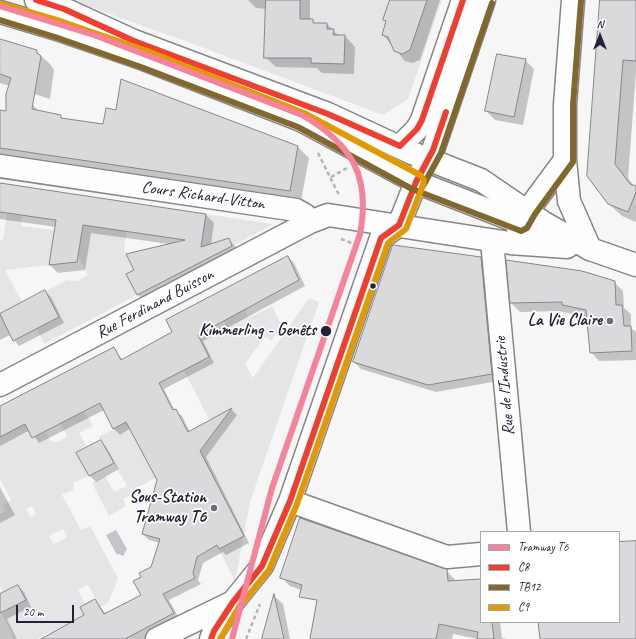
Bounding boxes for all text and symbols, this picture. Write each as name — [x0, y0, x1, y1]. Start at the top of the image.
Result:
north arrow — [580, 16, 620, 56]
text: N — [597, 17, 603, 31]
street label: Cours Richard-Vitton — [140, 177, 266, 215]
street label: Rue Ferdinand Buisson — [93, 264, 217, 344]
unlabelled marker — [368, 281, 378, 291]
place label: La Vie Claire — [528, 311, 602, 331]
marker: La Vie Claire — [605, 316, 615, 326]
place label: Kimmerling - Genêts — [199, 321, 316, 341]
marker: Kimmerling - Genêts — [319, 324, 333, 338]
street label: Rue de l'Industrie — [491, 336, 519, 436]
place label: Sous-Station Tramway T6 — [129, 488, 206, 528]
marker: Sous-Station Tramway T6 — [209, 503, 219, 513]
legend — [480, 531, 620, 623]
text: Tramway T6 — [518, 539, 568, 555]
text: C8 — [518, 559, 529, 575]
text: TB12 — [518, 579, 540, 595]
scale bar — [18, 597, 76, 623]
text: C9 — [518, 599, 529, 615]
text: 20 m — [23, 604, 43, 620]

